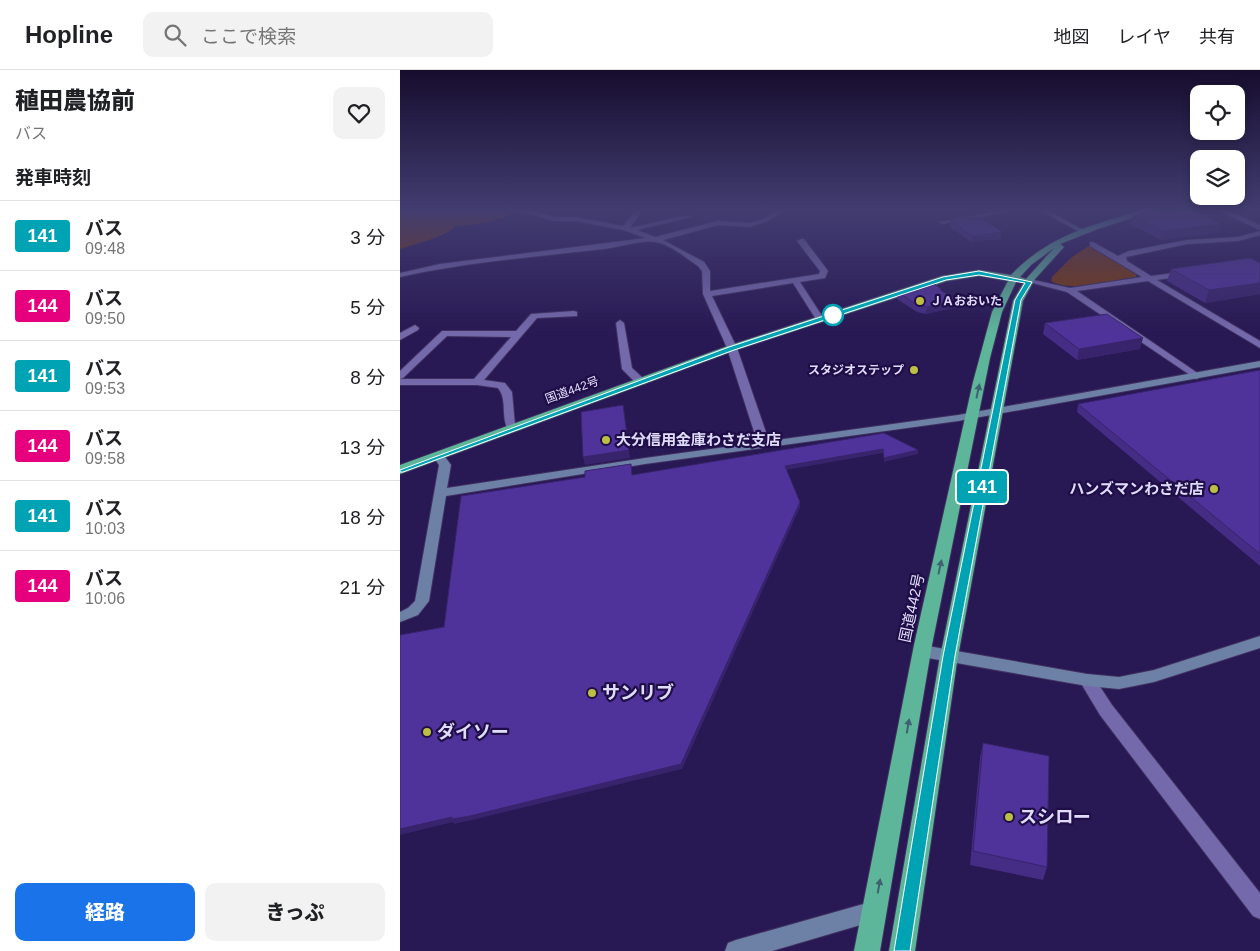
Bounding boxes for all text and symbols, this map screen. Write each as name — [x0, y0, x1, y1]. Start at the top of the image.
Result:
search box — [143, 12, 493, 57]
text: Hopline — [25, 21, 113, 48]
icon: search — [161, 21, 189, 49]
text: ここで検索 — [201, 26, 296, 47]
text: 地図 — [1054, 27, 1090, 47]
text: レイヤ — [1118, 27, 1171, 47]
text: 共有 — [1199, 27, 1235, 47]
map controls — [1190, 85, 1245, 205]
button: locate — [1190, 85, 1245, 140]
text: 稙田農協前 — [15, 87, 135, 114]
button: heart — [333, 87, 385, 139]
text: バス — [15, 125, 47, 142]
button: layers — [1190, 150, 1245, 205]
text: 発車時刻 — [15, 167, 91, 188]
text: バス — [85, 218, 123, 239]
text: 141 — [27, 226, 58, 246]
text: 3 分 — [350, 227, 385, 248]
text: 09:48 — [85, 240, 125, 257]
text: バス — [85, 288, 123, 309]
place label: ＪＡおおいた — [930, 294, 1002, 308]
marker: ＪＡおおいた — [914, 295, 926, 307]
text: 144 — [27, 296, 58, 316]
text: 5 分 — [350, 297, 385, 318]
unlabelled marker — [822, 304, 844, 326]
text: 09:50 — [85, 310, 125, 327]
text: バス — [85, 358, 123, 379]
place label: スタジオステップ — [808, 363, 904, 377]
marker: スタジオステップ — [908, 364, 920, 376]
text: 141 — [27, 366, 58, 386]
text: 8 分 — [350, 367, 385, 388]
street label: 国道442号 — [543, 374, 601, 406]
text: 09:53 — [85, 380, 125, 397]
one-way arrow — [974, 383, 982, 398]
text: バス — [85, 428, 123, 449]
place label: 大分信用金庫わさだ支店 — [616, 431, 781, 448]
marker: 大分信用金庫わさだ支店 — [600, 434, 612, 446]
text: 144 — [27, 436, 58, 456]
text: 13 分 — [340, 437, 385, 458]
text: 09:58 — [85, 450, 125, 467]
line badge: 141 — [953, 471, 1011, 503]
text: 141 — [967, 477, 997, 497]
place label: ハンズマンわさだ店 — [1069, 480, 1204, 497]
marker: ハンズマンわさだ店 — [1208, 483, 1220, 495]
text: バス — [85, 498, 123, 519]
text: 141 — [27, 506, 58, 526]
text: 18 分 — [340, 507, 385, 528]
text: 10:03 — [85, 520, 125, 537]
one-way arrow — [936, 559, 944, 574]
text: バス — [85, 568, 123, 589]
street label: 国道442号 — [896, 572, 927, 644]
text: 144 — [27, 576, 58, 596]
text: 21 分 — [340, 577, 385, 598]
text: 10:06 — [85, 590, 125, 607]
place label: サンリブ — [602, 683, 674, 703]
marker: サンリブ — [586, 687, 598, 699]
one-way arrow — [905, 718, 913, 734]
place label: ダイソー — [437, 722, 509, 742]
marker: ダイソー — [421, 726, 433, 738]
place label: スシロー — [1019, 807, 1091, 827]
marker: スシロー — [1003, 811, 1015, 823]
one-way arrow — [875, 877, 883, 893]
button: 経路 — [15, 883, 195, 941]
button: きっぷ — [205, 883, 385, 941]

